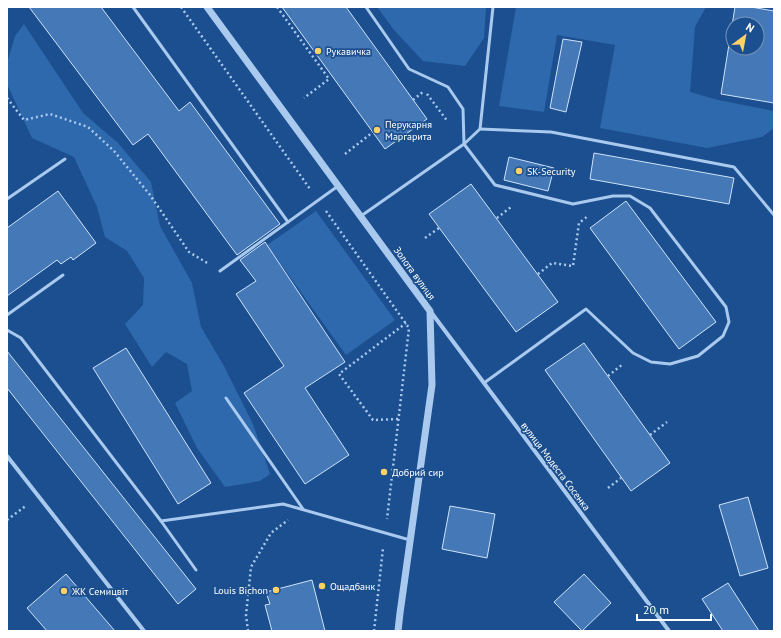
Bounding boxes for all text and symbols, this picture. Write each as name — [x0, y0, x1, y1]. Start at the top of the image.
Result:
north arrow — [725, 16, 765, 56]
text: N — [744, 20, 757, 35]
place label: Рукавичка — [326, 45, 371, 58]
marker: Рукавичка — [313, 46, 323, 56]
place label: Перукарня Маргарита — [385, 118, 432, 143]
marker: Перукарня Маргарита — [372, 125, 382, 135]
place label: SK-Security — [527, 165, 576, 178]
marker: SK-Security — [514, 166, 524, 176]
street label: Золота вулиця — [391, 244, 438, 303]
street label: вулиця Модеста Сосенка — [518, 419, 593, 513]
place label: Добрий сир — [392, 466, 444, 479]
marker: Добрий сир — [379, 467, 389, 477]
place label: Ощадбанк — [330, 580, 375, 593]
marker: Ощадбанк — [317, 581, 327, 591]
place label: Louis Bichon — [214, 584, 268, 597]
place label: ЖК Семицвіт — [71, 585, 128, 598]
marker: Louis Bichon — [271, 585, 281, 595]
marker: ЖК Семицвіт — [59, 586, 69, 596]
scale bar — [637, 596, 711, 622]
text: 20 m — [643, 602, 669, 617]

